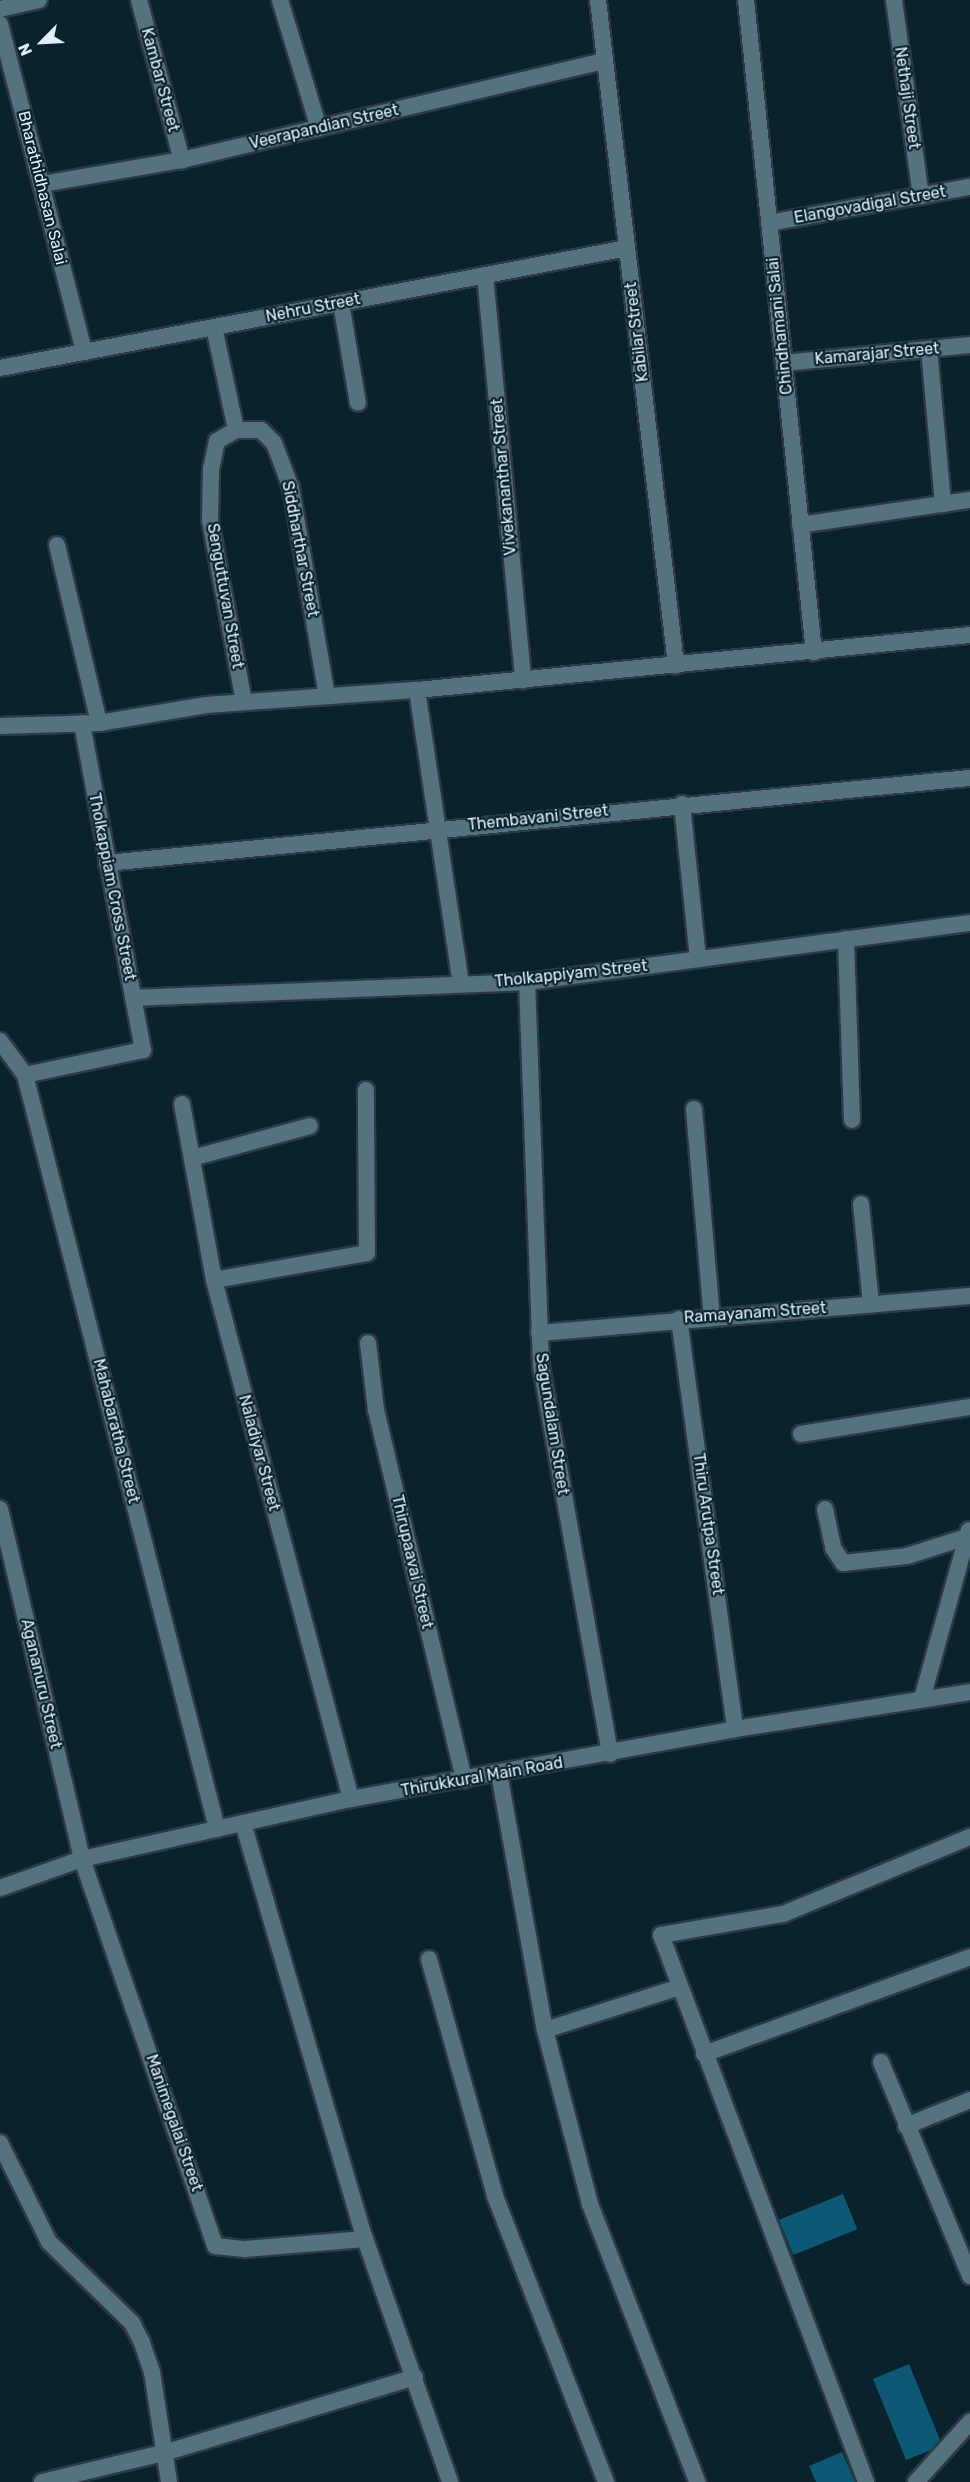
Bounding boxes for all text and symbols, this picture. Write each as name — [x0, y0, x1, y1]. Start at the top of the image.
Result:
north arrow — [12, 12, 72, 72]
street label: Kambar Street — [137, 26, 183, 134]
text: N — [14, 40, 36, 59]
street label: Nethaji Street — [890, 46, 924, 150]
street label: Veerapandian Street — [248, 100, 400, 154]
street label: Bharathidhasan Salai — [14, 109, 70, 267]
street label: Elangovadigal Street — [793, 182, 947, 228]
street label: Chindhamani Salai — [763, 256, 797, 396]
street label: Kabilar Street — [621, 281, 653, 383]
street label: Nehru Street — [264, 289, 362, 327]
street label: Kamarajar Street — [814, 339, 940, 369]
street label: Vivekananthar Street — [488, 397, 520, 557]
street label: Siddharthar Street — [277, 479, 323, 619]
street label: Senguttuvan Street — [203, 522, 247, 670]
street label: Tholkappiam Cross Street — [84, 791, 140, 983]
street label: Thembavani Street — [467, 801, 609, 835]
street label: Tholkappiyam Street — [494, 956, 648, 992]
street label: Ramayanam Street — [683, 1298, 827, 1328]
street label: Sagundalam Street — [531, 1352, 573, 1496]
street label: Mahabaratha Street — [89, 1357, 143, 1505]
street label: Naladiyar Street — [234, 1393, 284, 1513]
street label: Thiru Arutpa Street — [689, 1452, 727, 1596]
street label: Thirupaavai Street — [387, 1493, 437, 1631]
street label: Agananuru Street — [17, 1617, 65, 1751]
street label: Thirukkural Main Road — [400, 1753, 564, 1801]
street label: Manimegalai Street — [142, 2052, 206, 2194]

